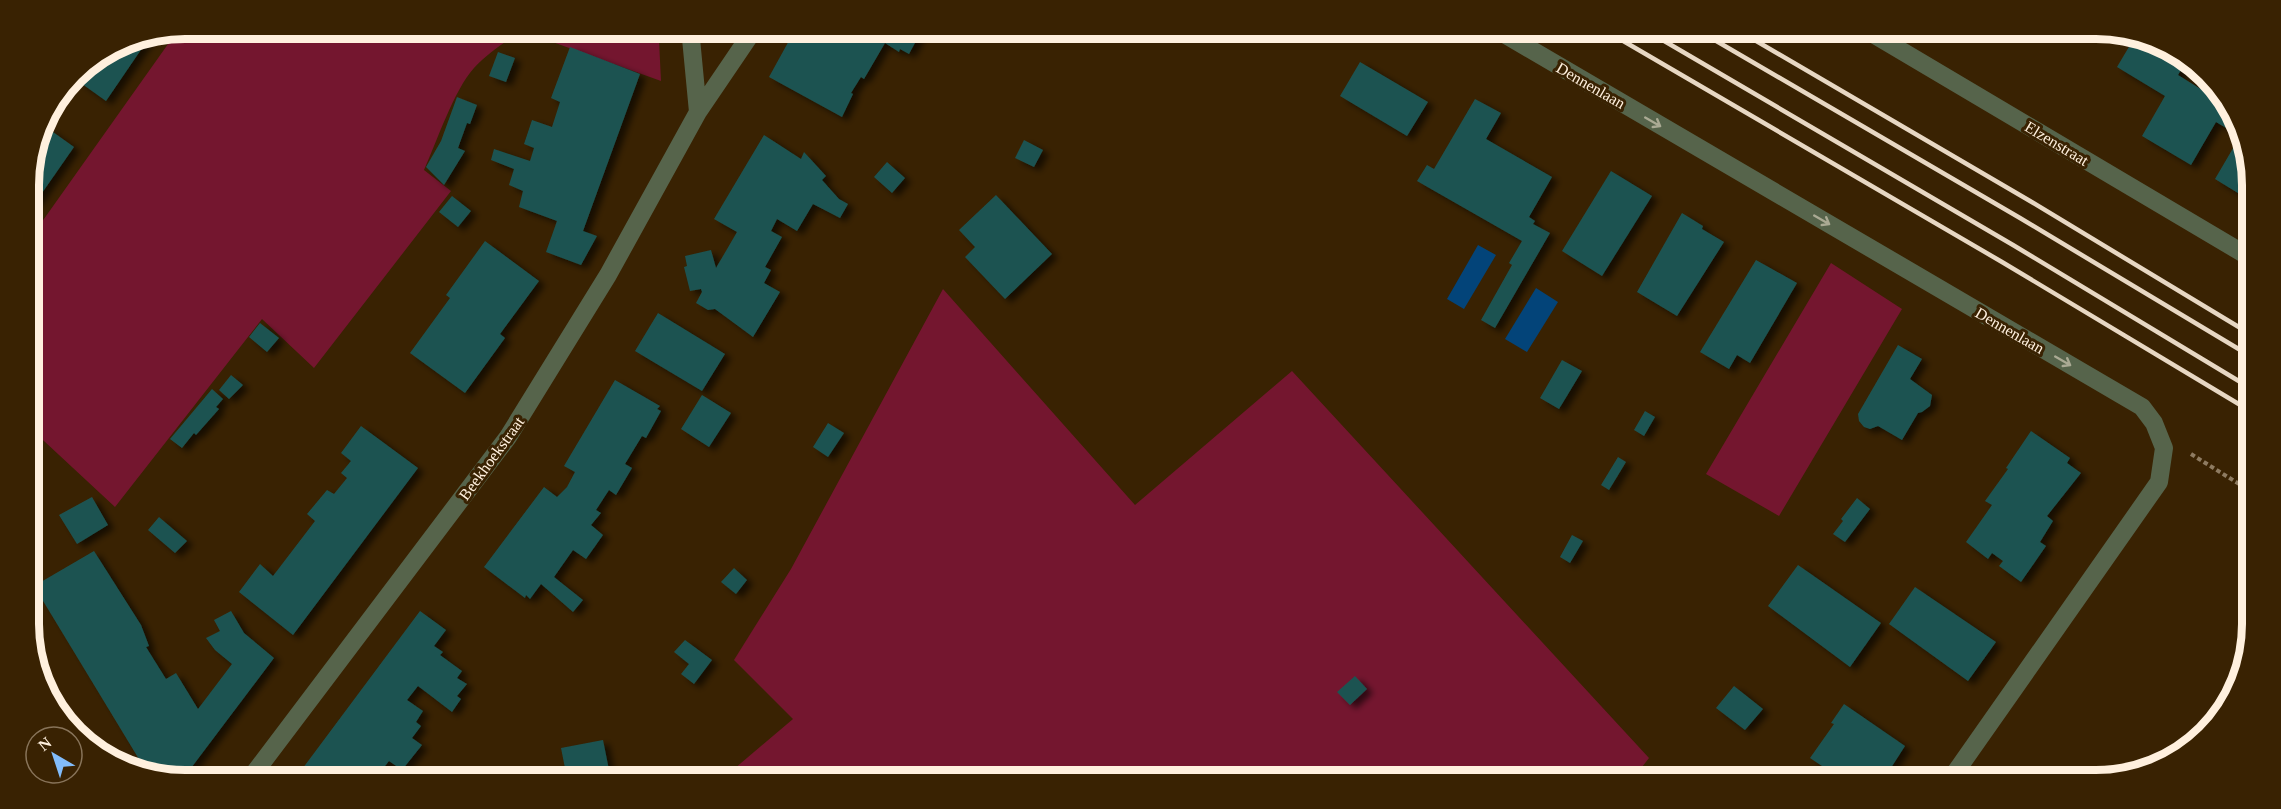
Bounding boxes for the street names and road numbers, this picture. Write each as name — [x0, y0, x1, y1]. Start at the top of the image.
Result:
street label: Dennenlaan — [1553, 59, 1628, 112]
street label: Elzenstraat — [2022, 118, 2092, 169]
street label: Dennenlaan — [1972, 304, 2047, 357]
street label: Beekhoekstraat — [456, 413, 528, 503]

